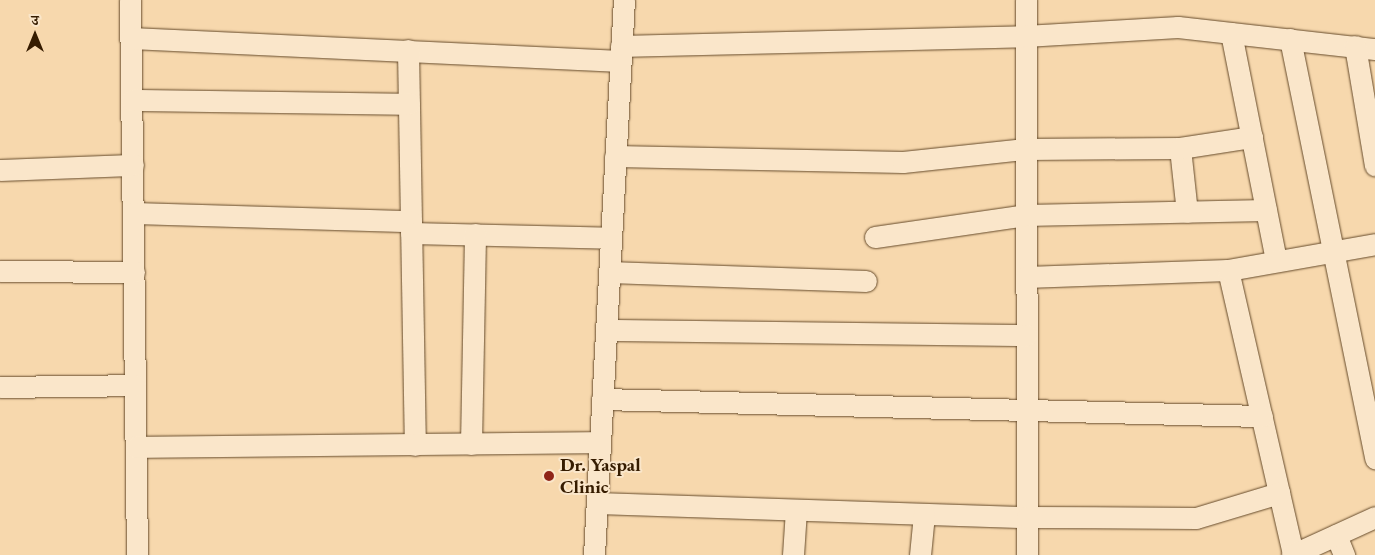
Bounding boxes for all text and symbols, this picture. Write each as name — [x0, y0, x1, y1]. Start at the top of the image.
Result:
north arrow — [10, 10, 60, 60]
text: उ — [31, 11, 39, 29]
place label: Dr. Yaspal Clinic — [560, 454, 641, 498]
marker: Dr. Yaspal Clinic — [542, 469, 556, 483]

